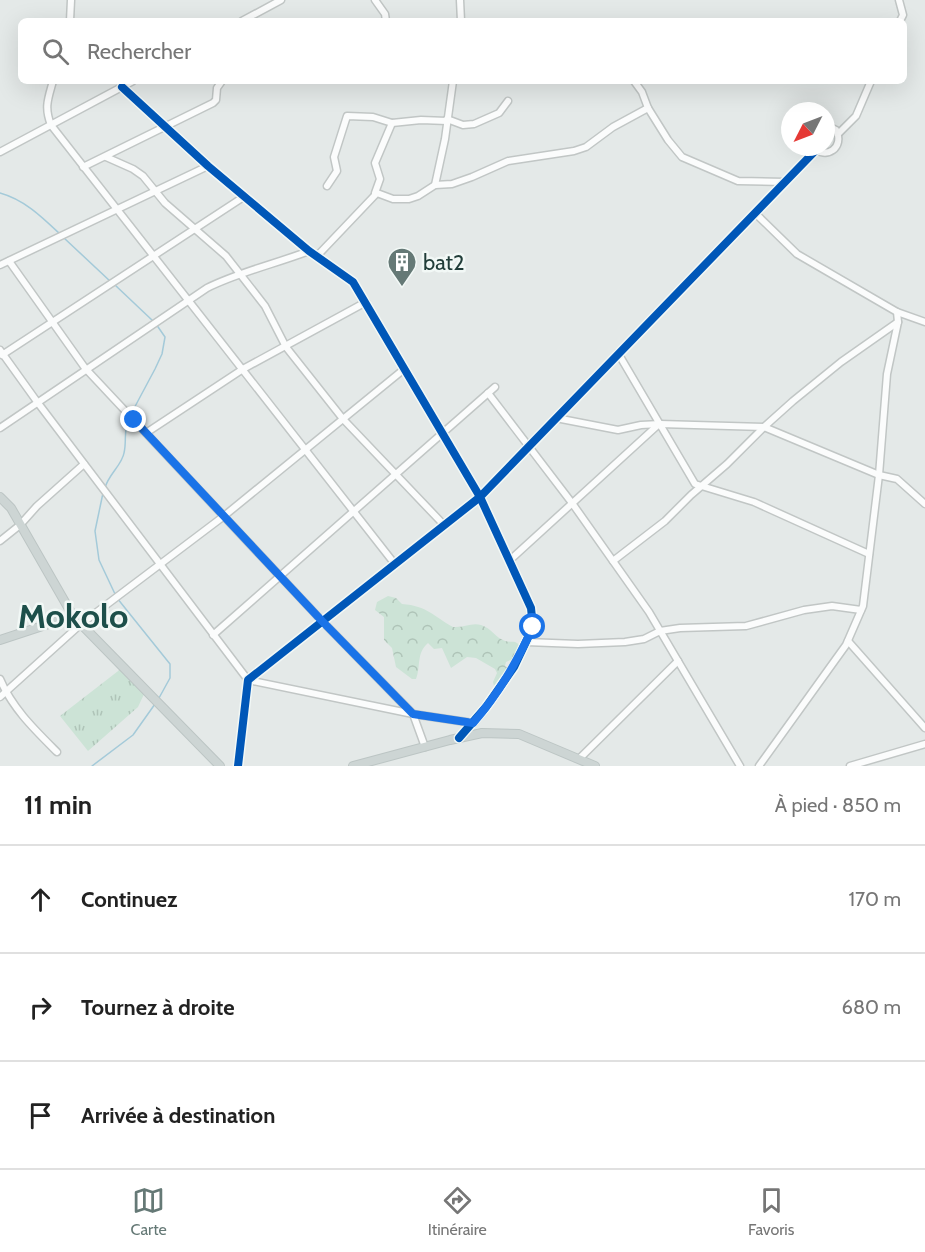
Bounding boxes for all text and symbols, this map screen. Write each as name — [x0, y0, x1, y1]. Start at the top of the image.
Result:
search box — [18, 18, 907, 84]
icon: search — [39, 35, 72, 68]
text: Rechercher — [87, 38, 191, 65]
north arrow — [781, 102, 835, 156]
building icon: bat2 — [386, 246, 418, 288]
place label: bat2 — [423, 249, 465, 276]
route end — [120, 406, 146, 432]
district label: Mokolo — [18, 595, 128, 637]
route start — [519, 613, 545, 639]
text: 11 min — [24, 789, 92, 821]
text: À pied · 850 m — [775, 793, 901, 817]
icon: ahead — [24, 883, 57, 916]
text: Continuez — [81, 886, 178, 913]
text: 170 m — [849, 887, 901, 911]
icon: right — [24, 991, 57, 1024]
text: Tournez à droite — [81, 994, 235, 1021]
text: 680 m — [842, 995, 901, 1019]
icon: arrive — [24, 1099, 57, 1132]
text: Arrivée à destination — [81, 1102, 275, 1129]
tab: Carte — [131, 1184, 167, 1239]
tab: Itinéraire — [428, 1184, 487, 1239]
tab: Favoris — [748, 1184, 794, 1239]

